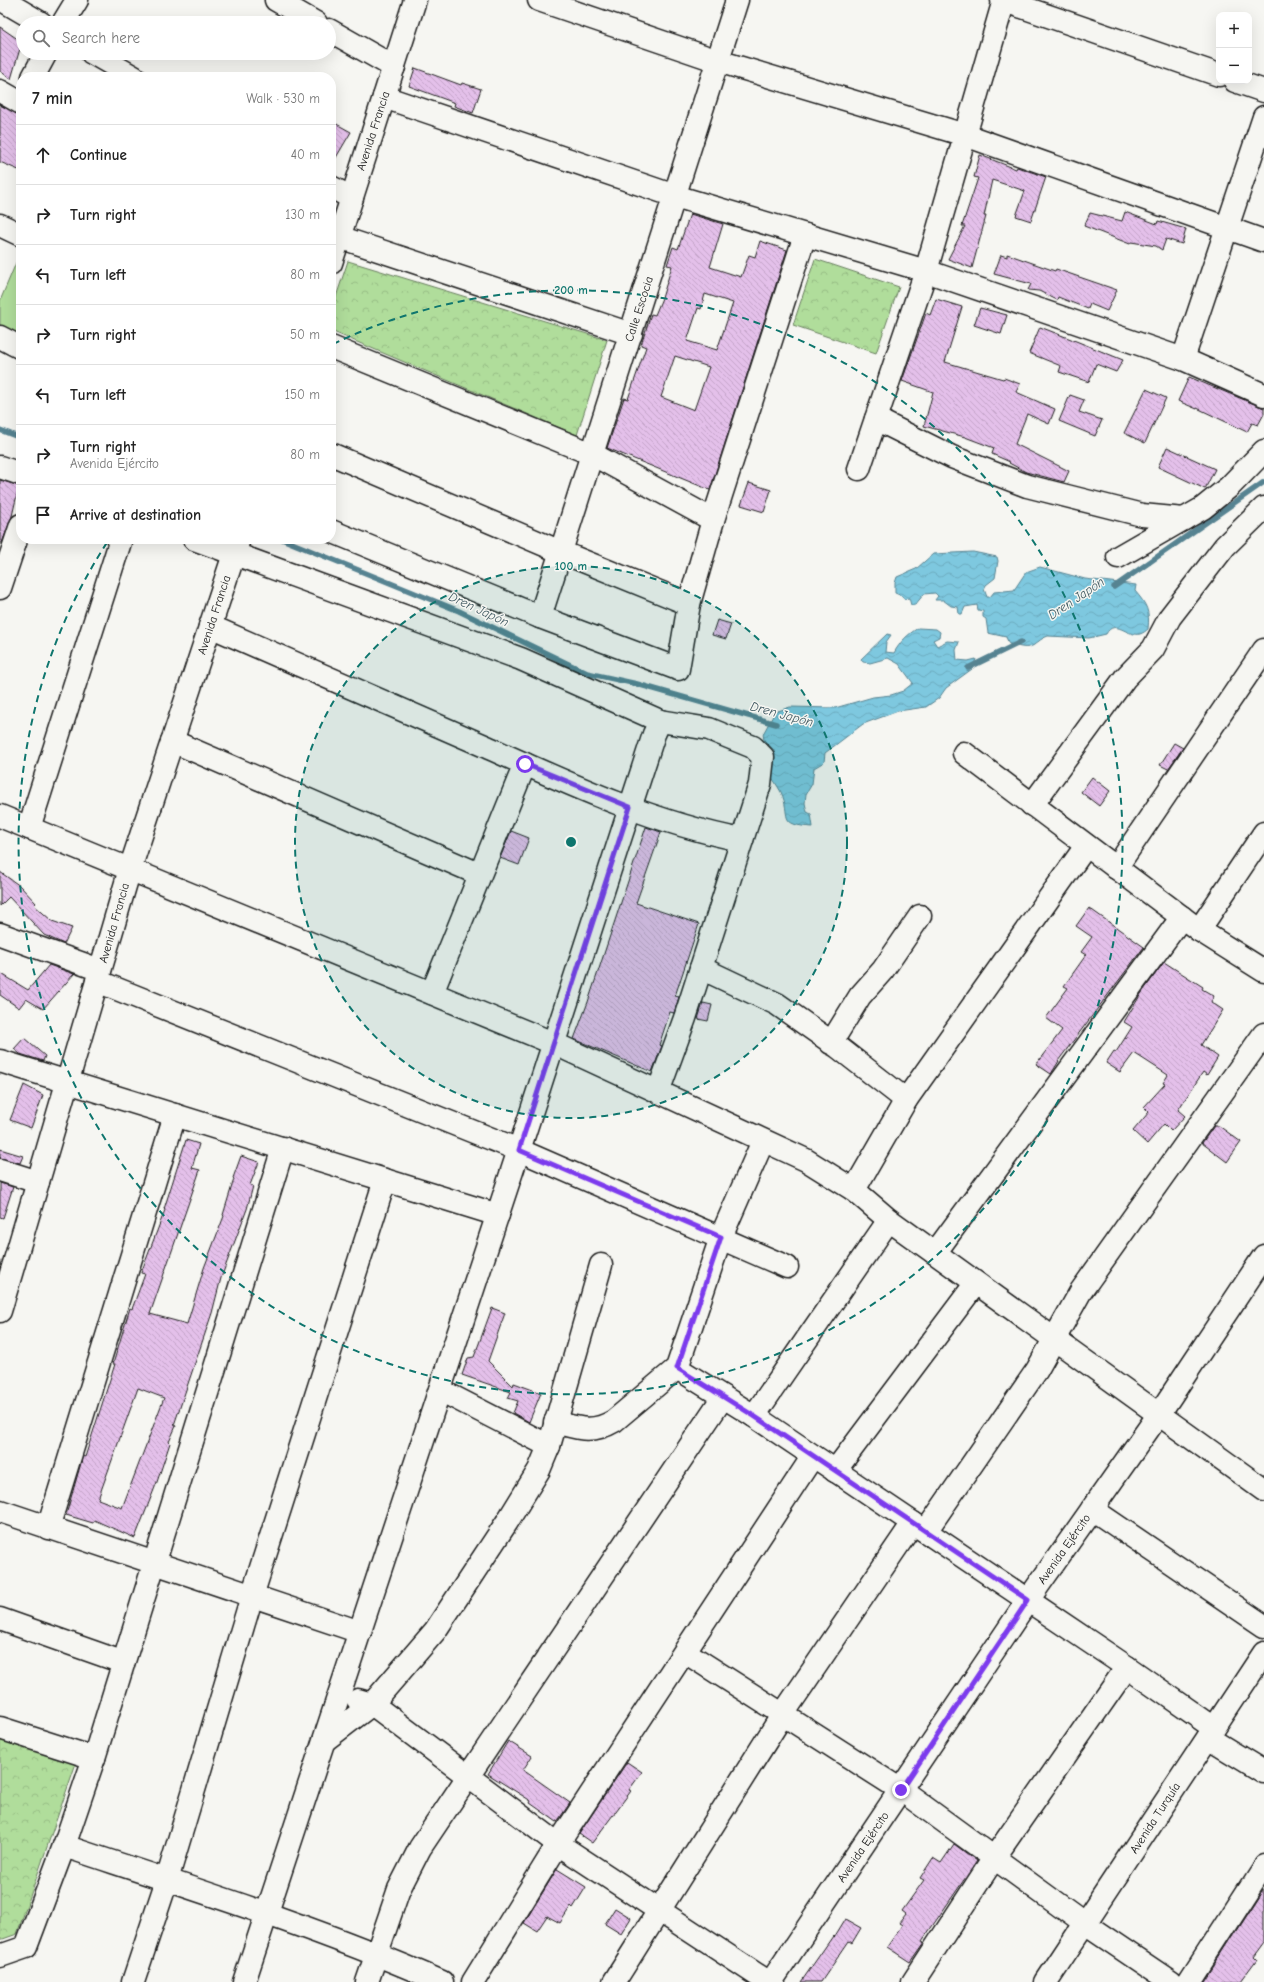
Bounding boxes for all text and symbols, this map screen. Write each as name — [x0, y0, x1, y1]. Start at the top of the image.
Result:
map controls — [1216, 12, 1252, 84]
button: + — [1216, 12, 1252, 48]
search box — [16, 16, 336, 60]
icon: search — [30, 27, 52, 49]
text: Search here — [62, 29, 140, 47]
button: − — [1216, 48, 1252, 84]
text: 7 min — [32, 89, 73, 108]
street label: Avenida Francia — [354, 90, 392, 172]
text: Walk · 530 m — [246, 91, 320, 106]
icon: ahead — [32, 144, 54, 166]
text: Continue — [70, 146, 127, 164]
text: 40 m — [291, 147, 320, 162]
icon: right — [32, 204, 54, 226]
text: Turn right — [70, 206, 136, 224]
text: 130 m — [285, 207, 320, 222]
icon: left — [32, 264, 54, 286]
text: Turn left — [70, 266, 126, 284]
text: 80 m — [290, 267, 320, 282]
street label: Calle Escocia — [622, 275, 656, 343]
text: 200 m — [554, 283, 588, 297]
icon: right — [32, 324, 54, 346]
text: Turn right — [70, 326, 136, 344]
text: 50 m — [290, 327, 320, 342]
icon: left — [32, 384, 54, 406]
text: Turn left — [70, 386, 126, 404]
text: 150 m — [285, 387, 320, 402]
text: Turn right — [70, 438, 136, 456]
icon: right — [32, 444, 54, 466]
text: 80 m — [290, 447, 320, 462]
text: Avenida Ejército — [70, 456, 159, 471]
icon: arrive — [32, 504, 54, 526]
text: Arrive at destination — [70, 506, 201, 524]
text: 100 m — [555, 559, 587, 573]
street label: Avenida Francia — [195, 574, 233, 656]
water label: Dren Japón — [1045, 574, 1107, 622]
water label: Dren Japón — [447, 589, 511, 629]
water label: Dren Japón — [749, 698, 815, 730]
route start — [516, 755, 534, 773]
centre of rings — [564, 835, 578, 849]
street label: Avenida Francia — [96, 881, 132, 965]
street label: Avenida Ejército — [1035, 1511, 1093, 1587]
street label: Avenida Turquía — [1127, 1780, 1183, 1856]
route end — [892, 1781, 910, 1799]
street label: Avenida Ejército — [834, 1809, 892, 1885]

